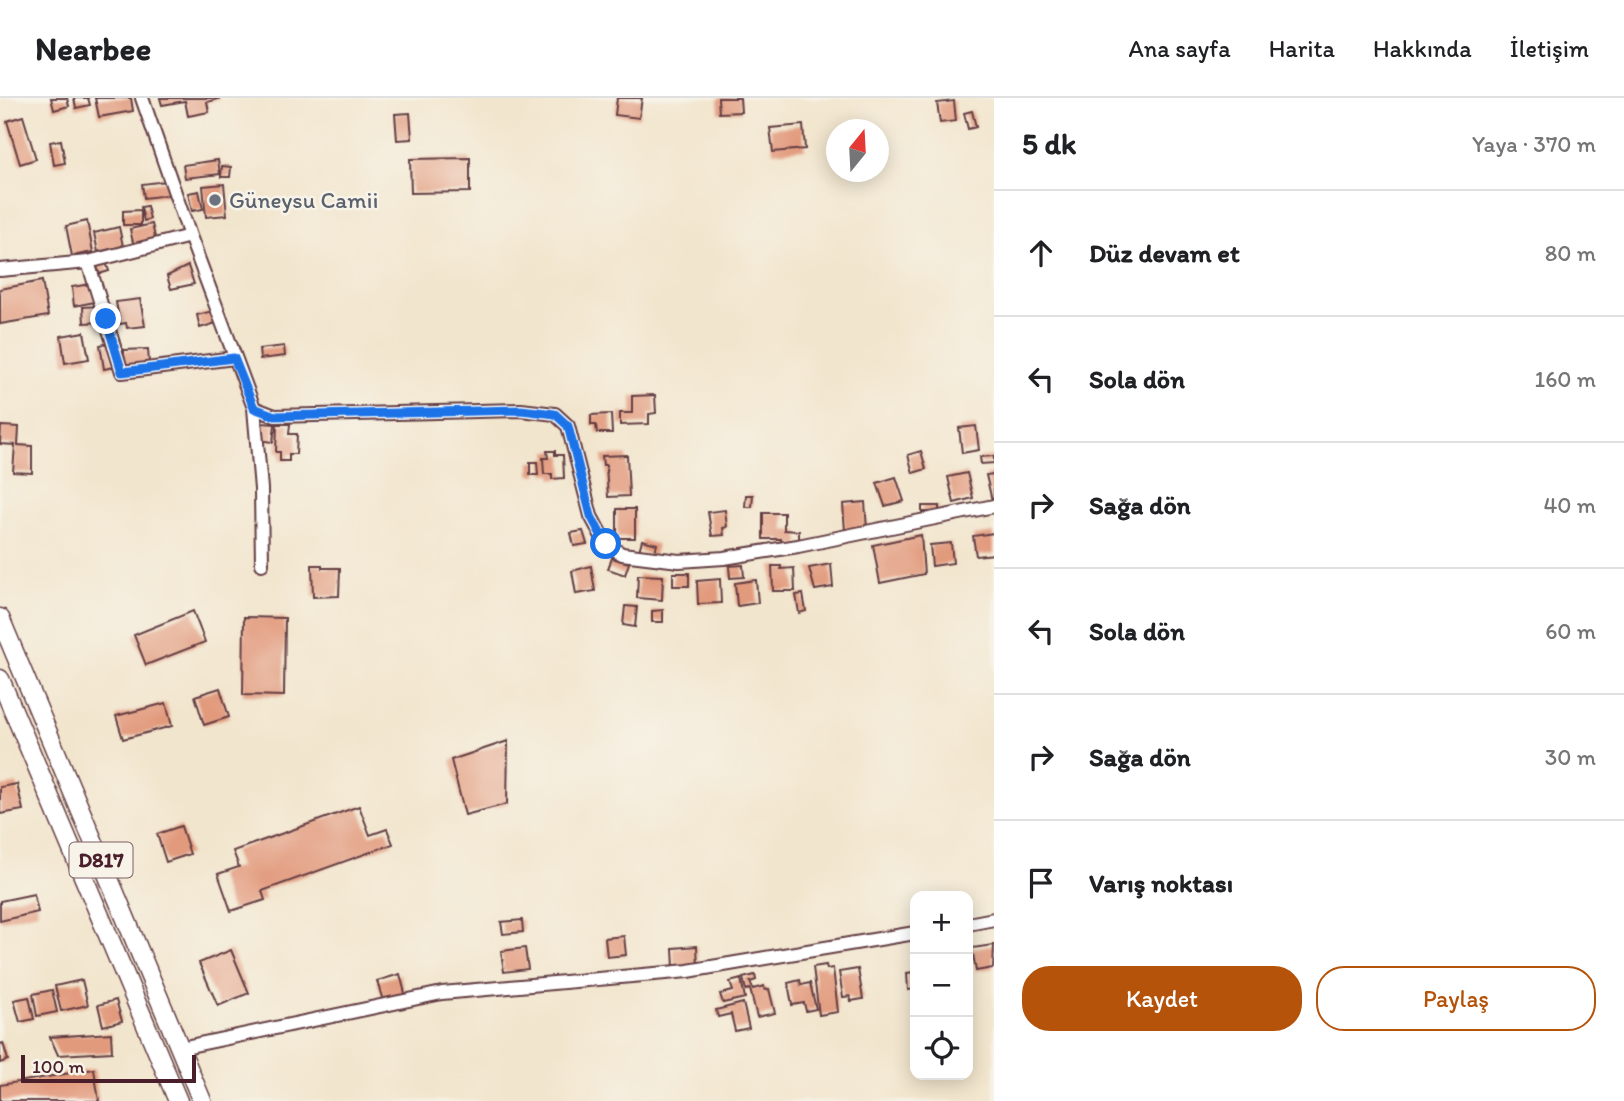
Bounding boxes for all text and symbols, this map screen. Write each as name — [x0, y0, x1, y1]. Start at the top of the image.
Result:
text: Nearbee — [35, 29, 151, 68]
text: Ana sayfa — [1128, 34, 1231, 63]
text: Harita — [1269, 34, 1335, 63]
text: Hakkında — [1373, 34, 1472, 63]
text: İletişim — [1510, 34, 1589, 63]
north arrow — [826, 119, 889, 182]
text: 5 dk — [1022, 125, 1076, 162]
text: Yaya · 370 m — [1472, 130, 1596, 158]
place label: Güneysu Camii — [229, 186, 378, 214]
marker: Güneysu Camii — [207, 192, 223, 208]
icon: ahead — [1022, 234, 1060, 272]
text: Düz devam et — [1089, 237, 1240, 269]
text: 80 m — [1545, 239, 1596, 267]
route end — [90, 303, 121, 334]
icon: left — [1022, 360, 1060, 398]
text: Sola dön — [1089, 363, 1185, 395]
text: 160 m — [1534, 365, 1596, 393]
icon: right — [1022, 486, 1060, 524]
text: Sağa dön — [1089, 489, 1191, 521]
text: 40 m — [1543, 491, 1596, 519]
route start — [590, 528, 621, 559]
icon: left — [1022, 612, 1060, 650]
text: Sola dön — [1089, 615, 1185, 647]
text: 60 m — [1545, 617, 1596, 645]
icon: right — [1022, 738, 1060, 776]
text: Sağa dön — [1089, 741, 1191, 773]
text: 30 m — [1545, 743, 1596, 771]
road number: D817 — [70, 842, 132, 878]
icon: arrive — [1022, 864, 1060, 902]
text: Varış noktası — [1089, 867, 1233, 899]
map controls — [910, 891, 973, 1080]
button: + — [910, 891, 973, 954]
button: − — [910, 954, 973, 1017]
button: Kaydet — [1022, 966, 1302, 1031]
button: Paylaş — [1316, 966, 1596, 1031]
button: locate — [910, 1017, 973, 1080]
scale bar — [21, 1052, 196, 1084]
text: 100 m — [32, 1055, 84, 1078]

